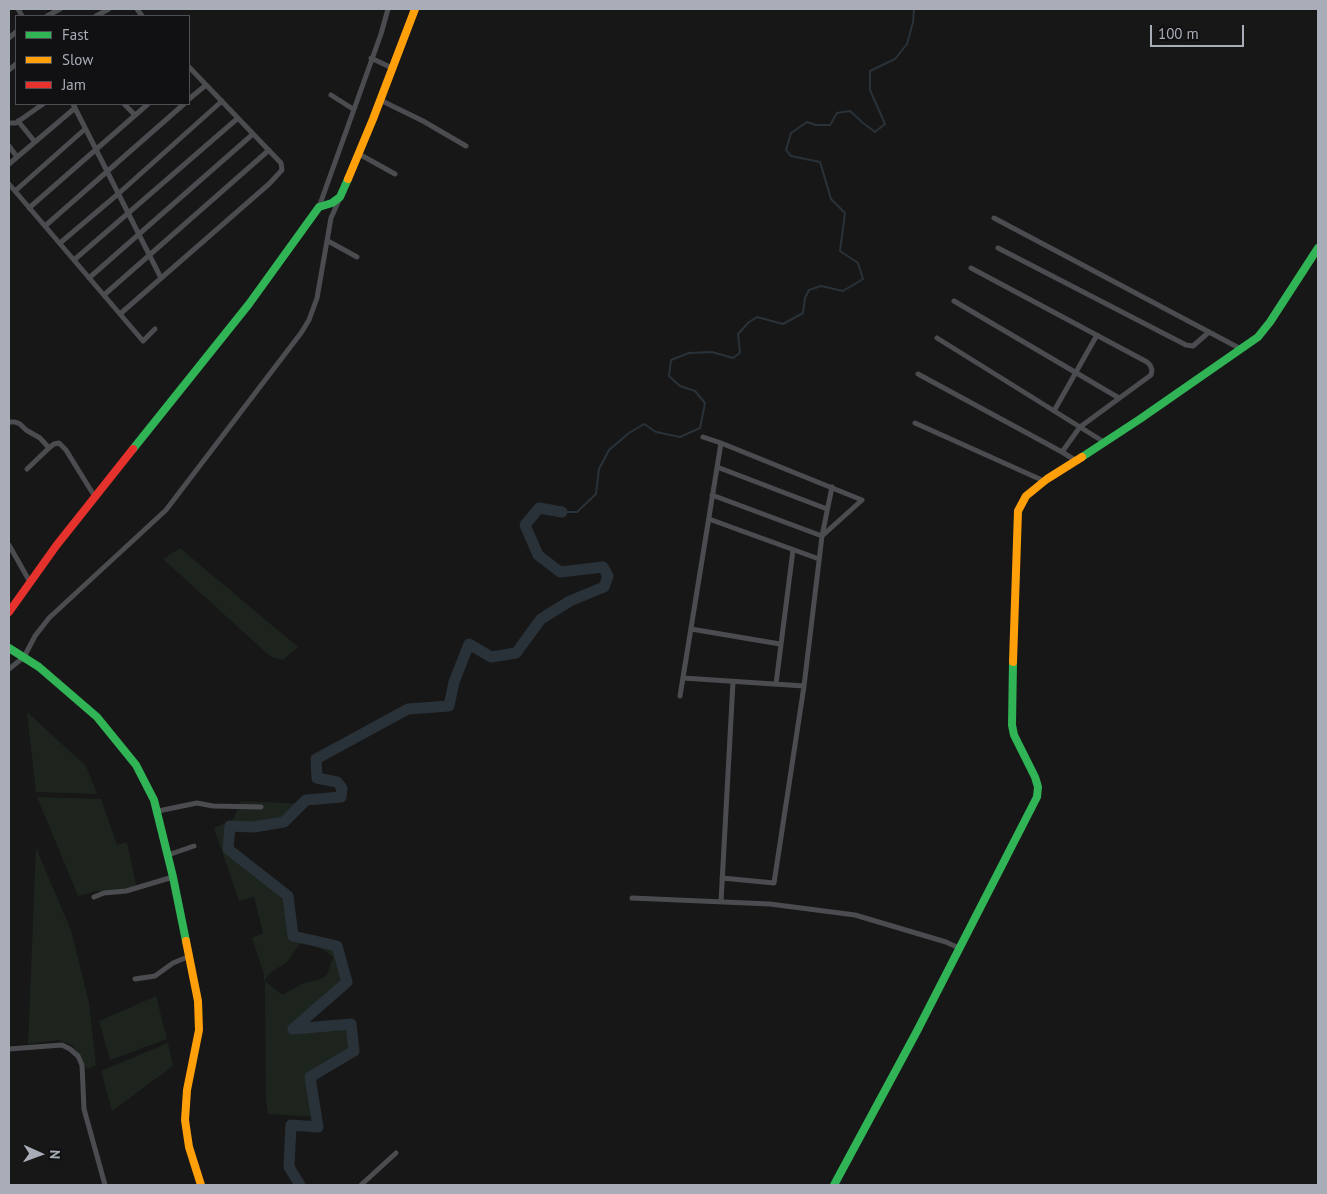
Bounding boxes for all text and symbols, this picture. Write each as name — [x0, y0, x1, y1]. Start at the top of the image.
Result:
legend — [15, 15, 190, 105]
scale bar — [1152, 15, 1246, 47]
text: 100 m — [1158, 24, 1199, 43]
text: Fast — [62, 25, 89, 44]
text: Slow — [62, 50, 93, 69]
text: Jam — [62, 75, 86, 94]
north arrow — [15, 1129, 65, 1179]
text: N — [46, 1150, 64, 1159]

